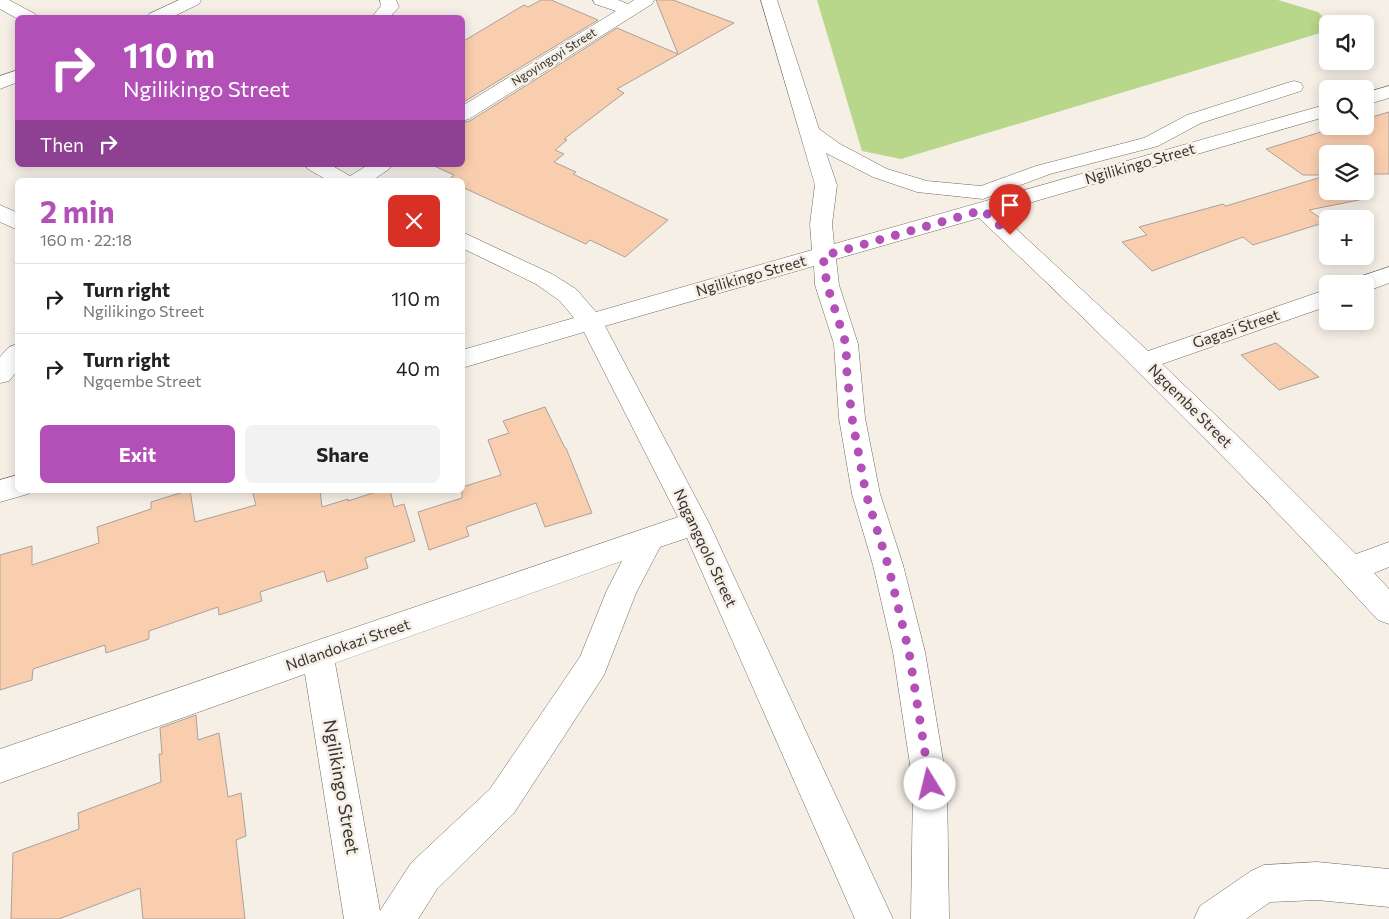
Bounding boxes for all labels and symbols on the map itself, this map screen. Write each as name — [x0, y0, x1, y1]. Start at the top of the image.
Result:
street label: Ngoyingoyi Street — [508, 24, 599, 88]
street label: Ngilikingo Street — [1083, 139, 1197, 187]
pin — [989, 184, 1031, 235]
street label: Ngilikingo Street — [694, 251, 808, 299]
street label: Gagasi Street — [1190, 305, 1281, 351]
street label: Ngqembe Street — [1145, 360, 1236, 451]
street label: Nqgangqolo Street — [671, 486, 741, 610]
street label: Ndlandokazi Street — [283, 614, 412, 674]
street label: Ngilikingo Street — [319, 718, 365, 856]
position arrow — [903, 757, 955, 809]

